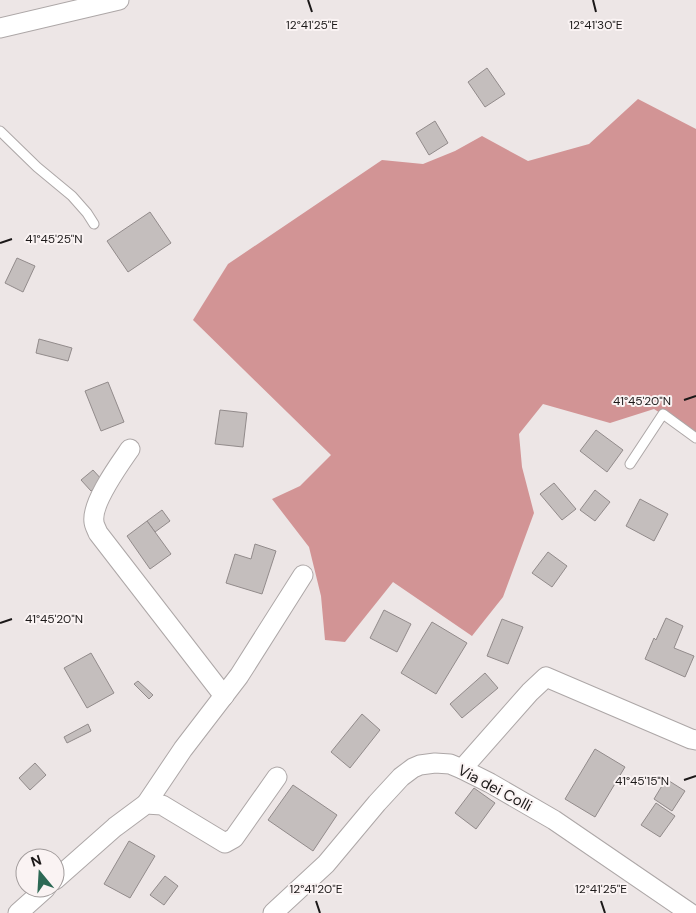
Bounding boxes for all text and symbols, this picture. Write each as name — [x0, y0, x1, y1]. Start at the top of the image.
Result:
text: 12°41'25"E — [286, 17, 338, 33]
text: 12°41'30"E — [569, 17, 623, 33]
text: 41°45'25"N — [25, 231, 83, 247]
text: 41°45'20"N — [613, 393, 671, 409]
text: 41°45'20"N — [25, 611, 83, 627]
street label: Via dei Colli — [454, 760, 536, 816]
text: 41°45'15"N — [615, 773, 669, 789]
north arrow — [15, 848, 65, 898]
text: N — [28, 850, 44, 871]
text: 12°41'20"E — [290, 881, 343, 897]
text: 12°41'25"E — [575, 881, 627, 897]

